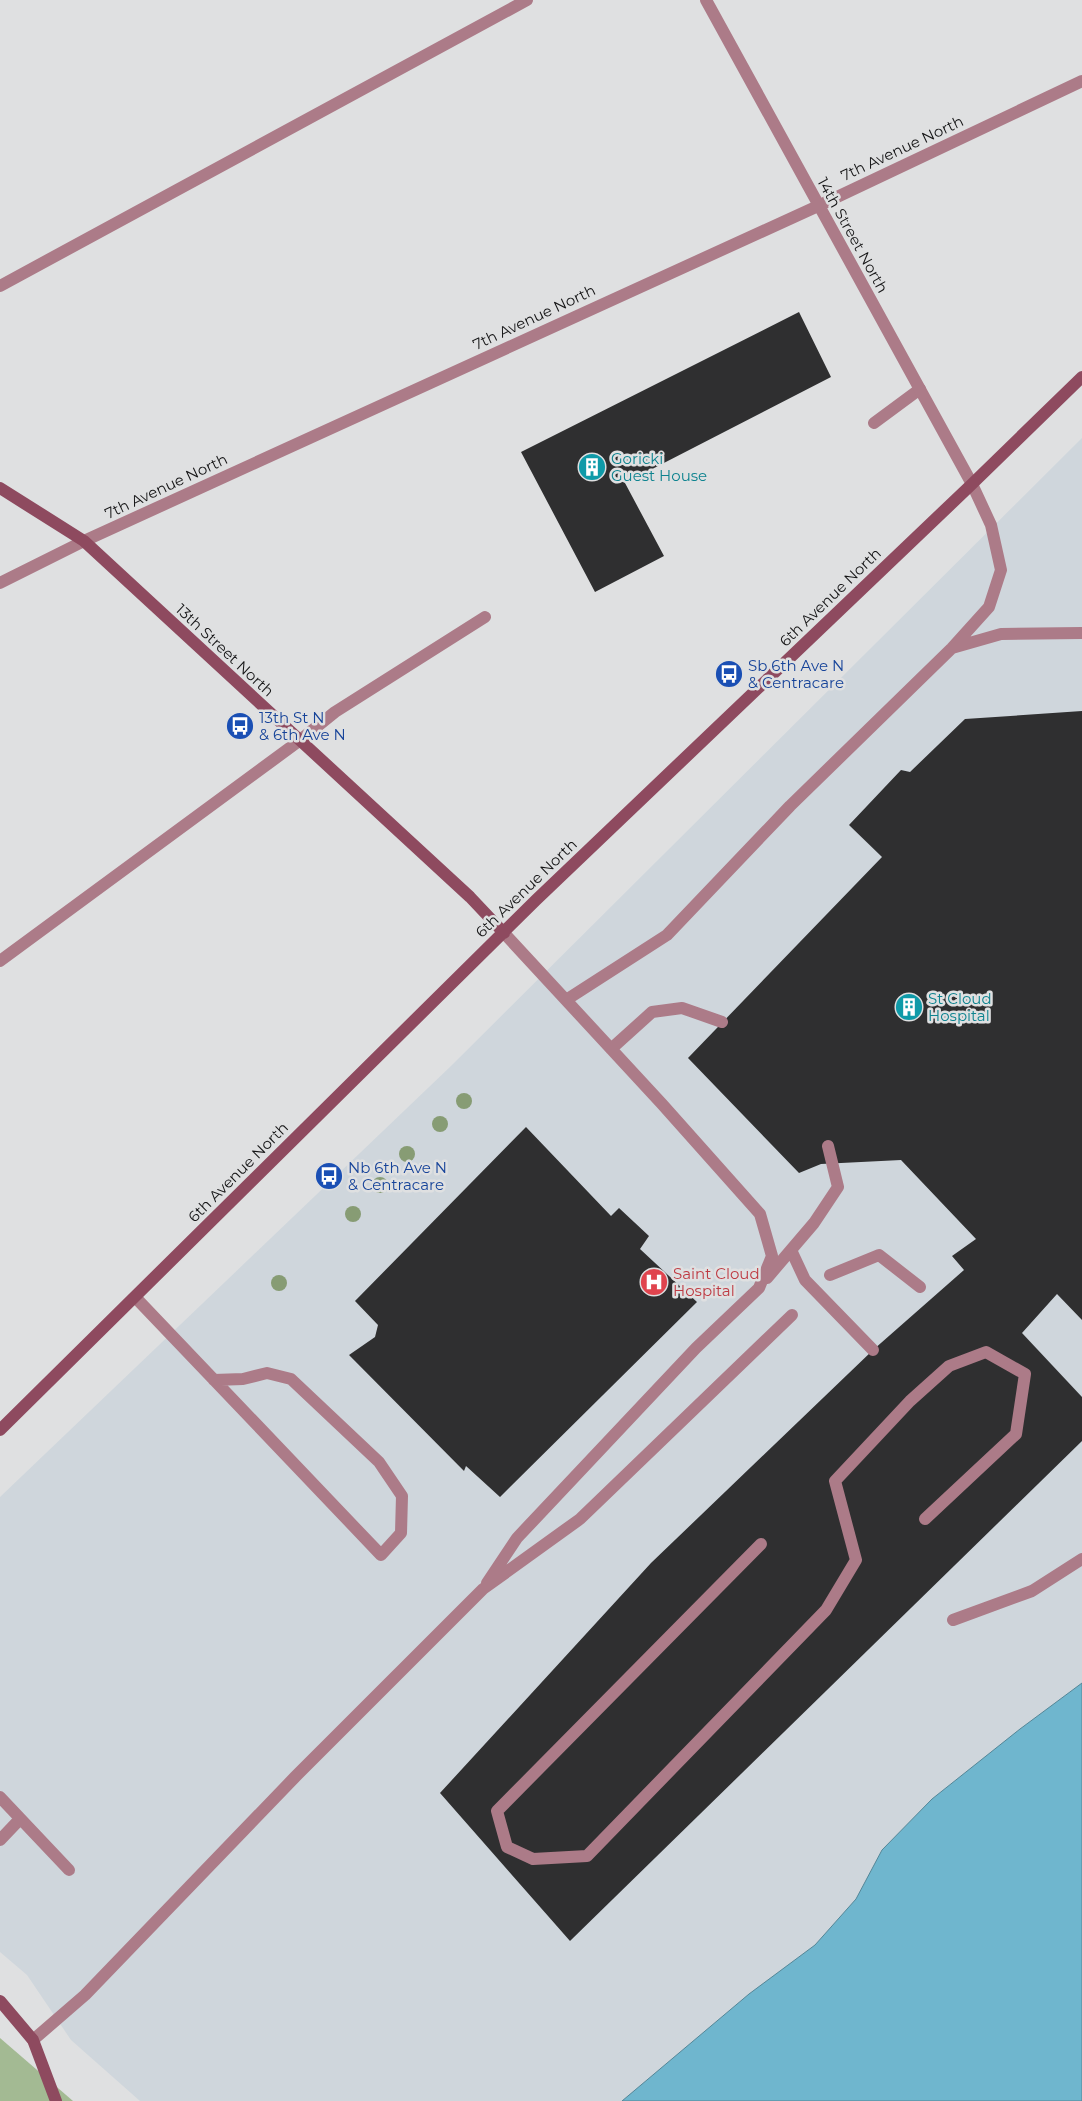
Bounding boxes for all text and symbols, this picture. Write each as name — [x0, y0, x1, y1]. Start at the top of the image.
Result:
street label: 7th Avenue North — [838, 111, 966, 185]
street label: 14th Street North — [813, 174, 893, 296]
street label: 7th Avenue North — [470, 280, 598, 354]
street label: 7th Avenue North — [102, 449, 230, 523]
place label: Goricki Guest House — [611, 449, 707, 485]
building icon: Goricki Guest House — [577, 452, 607, 482]
street label: 6th Avenue North — [775, 544, 885, 650]
street label: 13th Street North — [172, 600, 278, 700]
place label: Sb 6th Ave N & Centracare — [748, 656, 844, 692]
bus stop icon: Sb 6th Ave N & Centracare — [714, 659, 744, 689]
place label: 13th St N & 6th Ave N — [259, 708, 346, 744]
bus stop icon: 13th St N & 6th Ave N — [225, 711, 255, 741]
street label: 6th Avenue North — [471, 835, 581, 941]
place label: St Cloud Hospital — [928, 989, 992, 1025]
building icon: St Cloud Hospital — [894, 992, 924, 1022]
street label: 6th Avenue North — [184, 1118, 292, 1226]
place label: Nb 6th Ave N & Centracare — [348, 1158, 447, 1194]
bus stop icon: Nb 6th Ave N & Centracare — [314, 1161, 344, 1191]
place label: Saint Cloud Hospital — [673, 1264, 760, 1300]
hospital icon: Saint Cloud Hospital — [639, 1267, 669, 1297]

